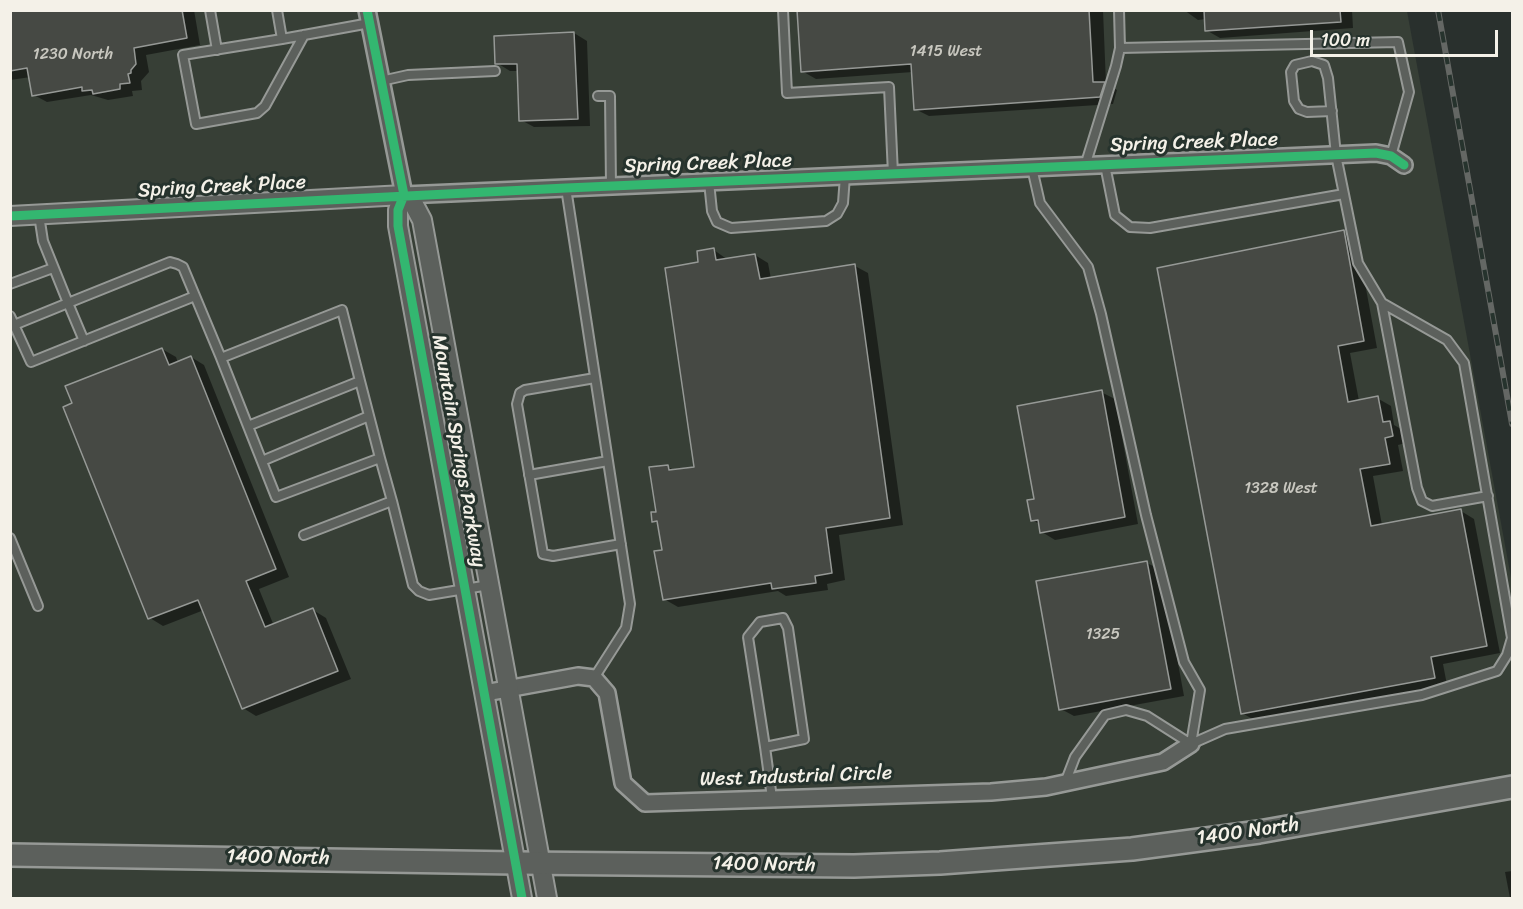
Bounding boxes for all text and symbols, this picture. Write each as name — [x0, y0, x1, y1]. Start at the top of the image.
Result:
scale bar — [1313, 18, 1500, 56]
text: 100 m — [1321, 24, 1370, 56]
house number: 1415 West — [910, 42, 982, 62]
house number: 1230 North — [33, 45, 113, 65]
street label: Spring Creek Place — [1110, 128, 1278, 158]
street label: Spring Creek Place — [624, 149, 792, 179]
street label: Spring Creek Place — [137, 171, 307, 203]
street label: Mountain Springs Parkway — [426, 333, 490, 569]
house number: 1328 West — [1244, 479, 1318, 499]
house number: 1325 — [1086, 625, 1120, 645]
street label: West Industrial Circle — [699, 762, 893, 792]
street label: 1400 North — [1195, 813, 1301, 851]
street label: 1400 North — [226, 845, 330, 871]
street label: 1400 North — [712, 852, 816, 878]

